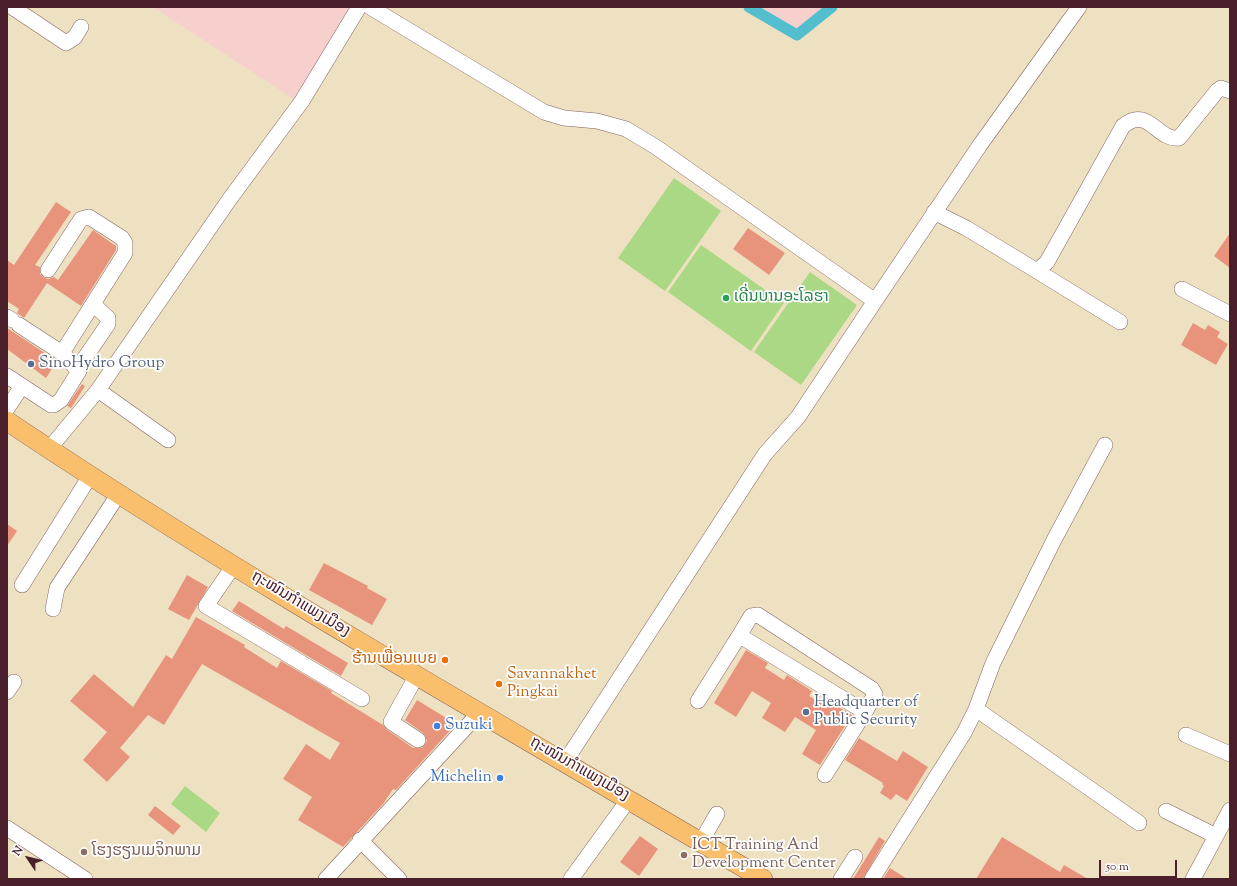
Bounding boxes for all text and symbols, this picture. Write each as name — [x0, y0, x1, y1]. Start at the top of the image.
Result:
place label: ເດີ່ນບານອະໂລຮາ — [734, 288, 829, 308]
marker: ເດີ່ນບານອະໂລຮາ — [721, 293, 731, 303]
place label: SinoHydro Group — [39, 354, 164, 374]
marker: SinoHydro Group — [26, 359, 36, 369]
street label: ຖະໜົນກຳແພງເມືອງ — [247, 568, 353, 642]
place label: ຮ້ານເພື່ອນເບຍ — [352, 650, 437, 670]
marker: ຮ້ານເພື່ອນເບຍ — [440, 655, 450, 665]
place label: Savannakhet Pingkai — [507, 665, 597, 703]
marker: Savannakhet Pingkai — [494, 679, 504, 689]
place label: Headquarter of Public Security — [814, 693, 918, 731]
marker: Headquarter of Public Security — [801, 707, 811, 717]
place label: Suzuki — [445, 716, 492, 736]
marker: Suzuki — [432, 721, 442, 731]
street label: ຖະໜົນກຳແພງເມືອງ — [526, 734, 632, 806]
place label: Michelin — [431, 768, 492, 788]
marker: Michelin — [495, 773, 505, 783]
place label: ICT Training And Development Center — [692, 836, 836, 874]
north arrow — [8, 838, 48, 878]
place label: ໂຮງຮຽນເມຈິກພາມ — [92, 842, 201, 862]
text: N — [9, 843, 27, 859]
marker: ໂຮງຮຽນເມຈິກພາມ — [79, 847, 89, 857]
marker: ICT Training And Development Center — [679, 850, 689, 860]
scale bar — [1101, 852, 1179, 878]
text: 50 m — [1106, 858, 1129, 876]

